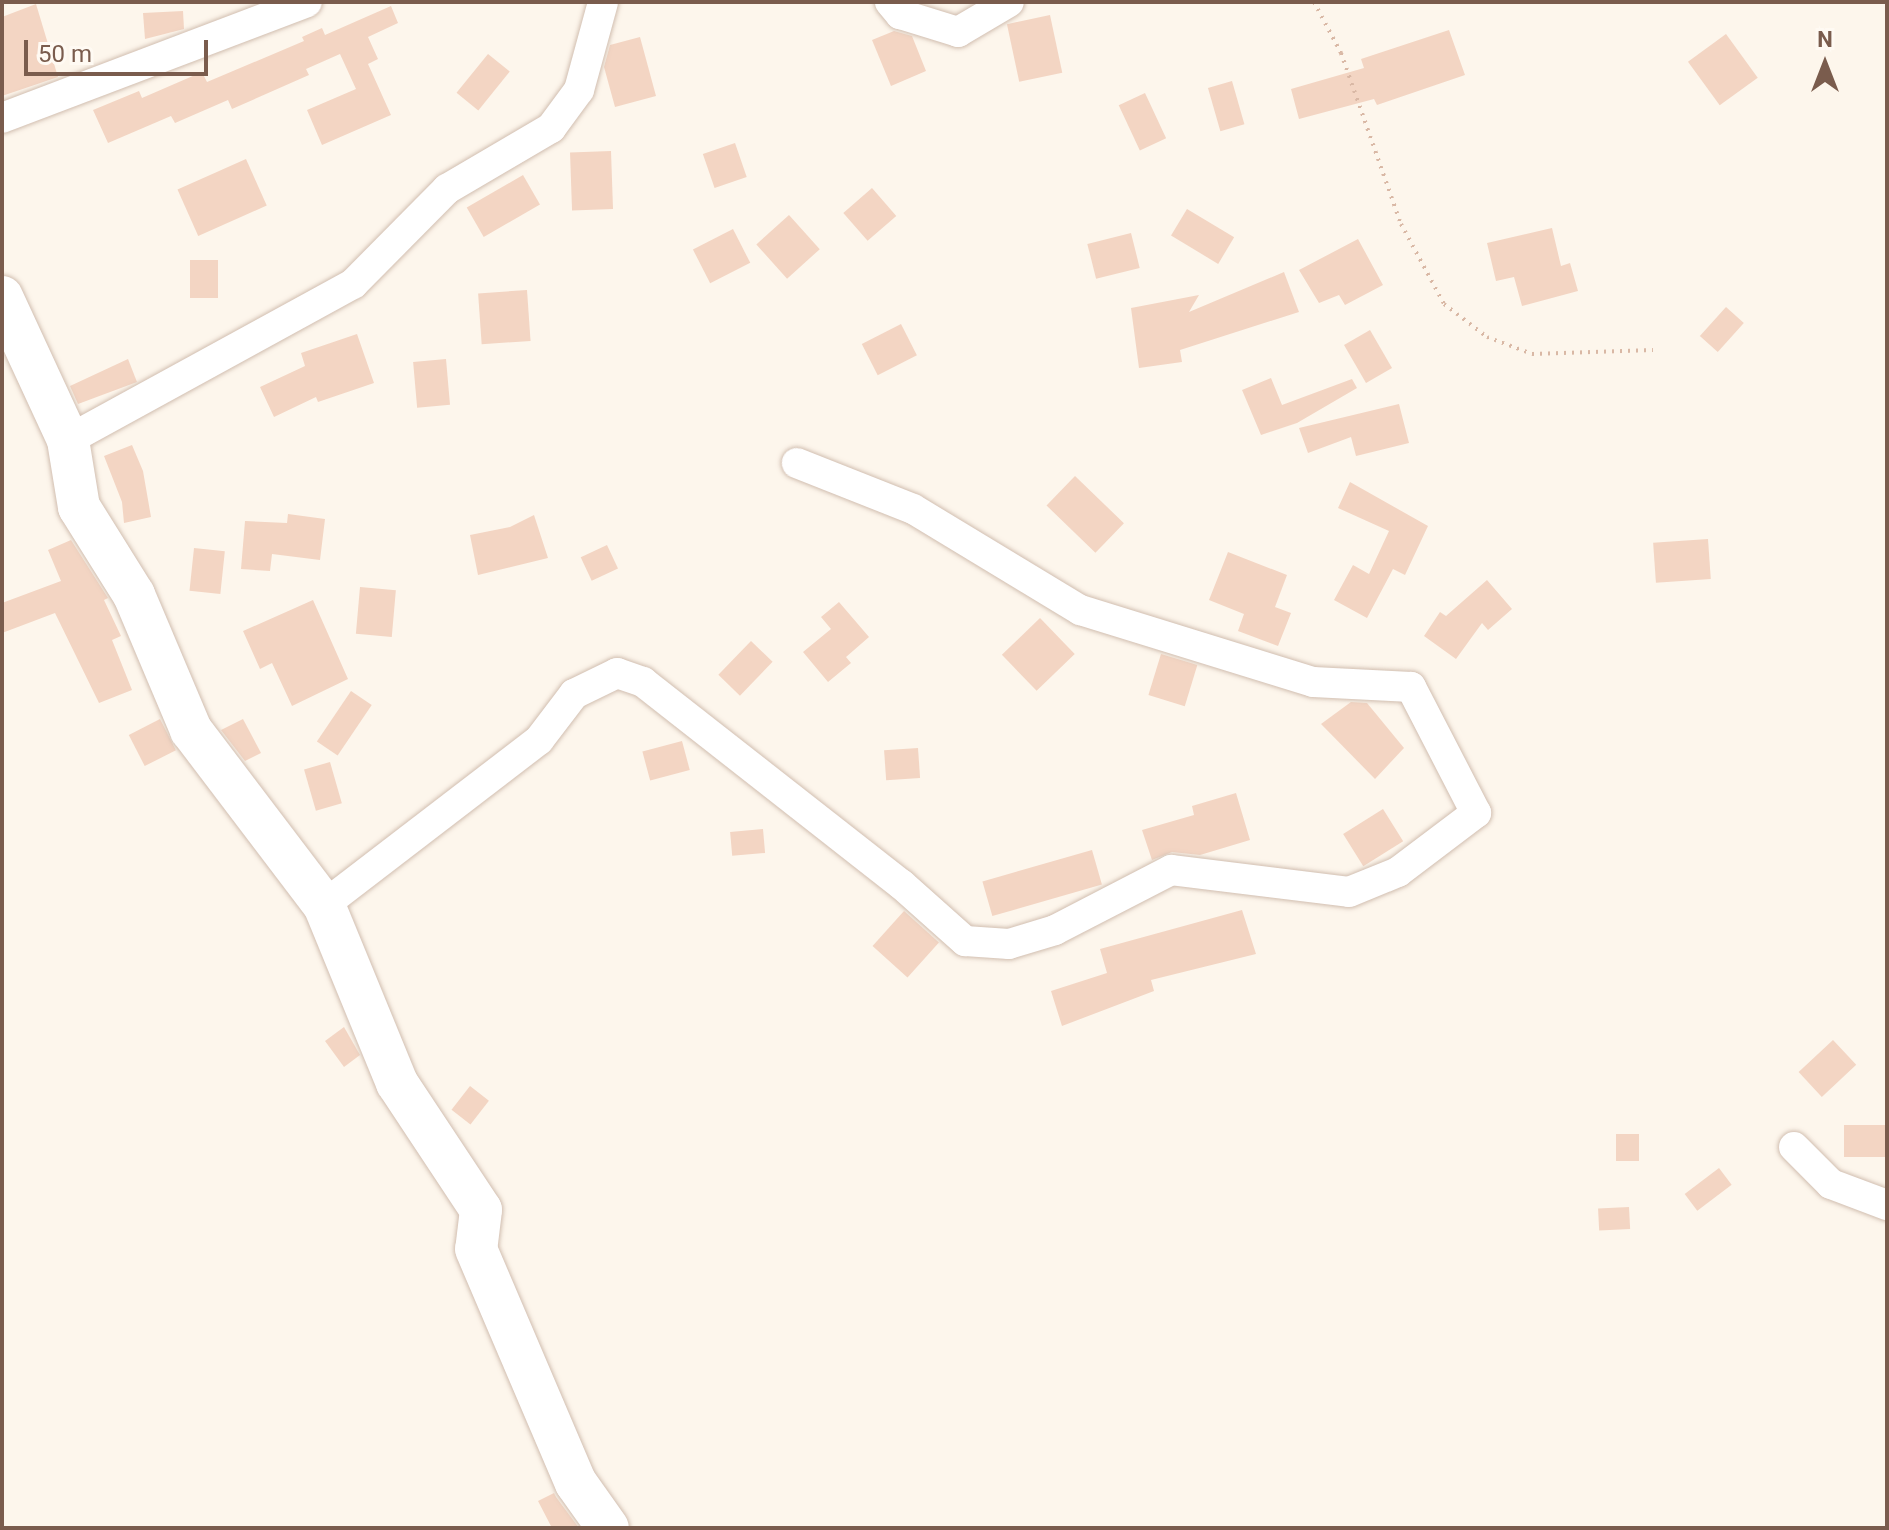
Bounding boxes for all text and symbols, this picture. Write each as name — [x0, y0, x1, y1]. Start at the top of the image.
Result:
scale bar — [28, 24, 212, 74]
north arrow — [1785, 24, 1865, 104]
text: N — [1817, 27, 1833, 52]
text: 50 m — [38, 40, 92, 68]

